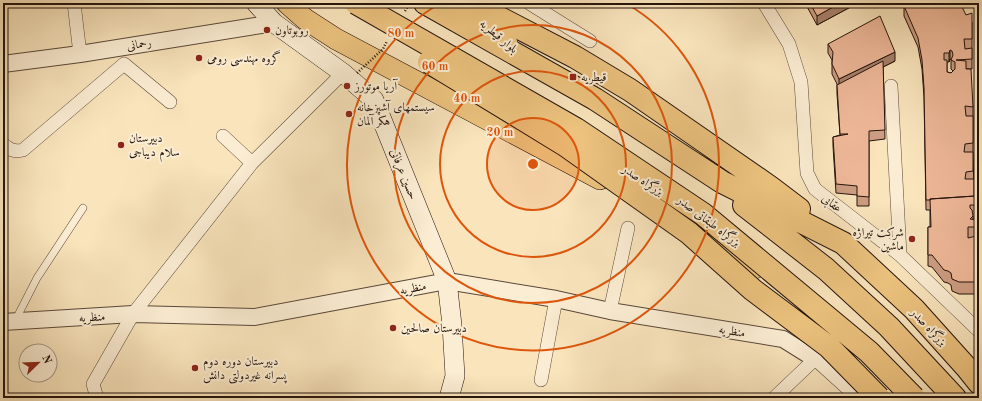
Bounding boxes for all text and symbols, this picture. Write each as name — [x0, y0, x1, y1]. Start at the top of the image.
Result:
street label: بلوار قیطریه — [476, 18, 520, 57]
marker: روبوتاون — [262, 25, 272, 35]
place label: روبوتاون — [275, 25, 309, 38]
text: 80 m — [388, 28, 415, 40]
street label: رحمانی — [126, 37, 153, 53]
place label: گروه مهندسی رومی — [207, 50, 281, 67]
marker: گروه مهندسی رومی — [194, 53, 204, 63]
text: 60 m — [422, 61, 449, 73]
marker: قیطریه — [568, 72, 578, 82]
place label: قیطریه — [581, 72, 607, 85]
place label: آریا موتورز — [354, 78, 398, 94]
marker: آریا موتورز — [342, 81, 352, 91]
text: 40 m — [454, 93, 481, 105]
place label: سیستمهای آشپزخانه هکر آلمان — [357, 99, 435, 128]
marker: سیستمهای آشپزخانه هکر آلمان — [344, 109, 354, 119]
text: 20 m — [487, 127, 514, 139]
place label: دبیرستان سلام دیباجی — [129, 133, 180, 163]
marker: دبیرستان سلام دیباجی — [116, 140, 126, 150]
street label: حسین عرفاتی — [386, 147, 419, 202]
centre of rings — [526, 157, 540, 171]
street label: بزرگراه صدر — [618, 160, 667, 199]
street label: بزرگراه طبقاتی صدر — [673, 191, 744, 250]
street label: عقابی — [818, 192, 844, 217]
place label: شرکت تیراژه ماشین — [852, 226, 904, 253]
marker: شرکت تیراژه ماشین — [907, 234, 917, 244]
street label: منظریه — [399, 281, 428, 298]
street label: بزرگراه صدر — [907, 304, 951, 349]
street label: منظریه — [78, 311, 106, 326]
marker: دبیرستان صالحین — [388, 323, 398, 333]
place label: دبیرستان صالحین — [401, 323, 467, 335]
street label: منظریه — [718, 324, 746, 341]
north arrow — [18, 343, 58, 383]
text: N — [39, 354, 53, 366]
place label: دبیرستان دوره دوم پسرانه غیردولتی دانش — [203, 356, 288, 384]
marker: دبیرستان دوره دوم پسرانه غیردولتی دانش — [190, 363, 200, 373]

